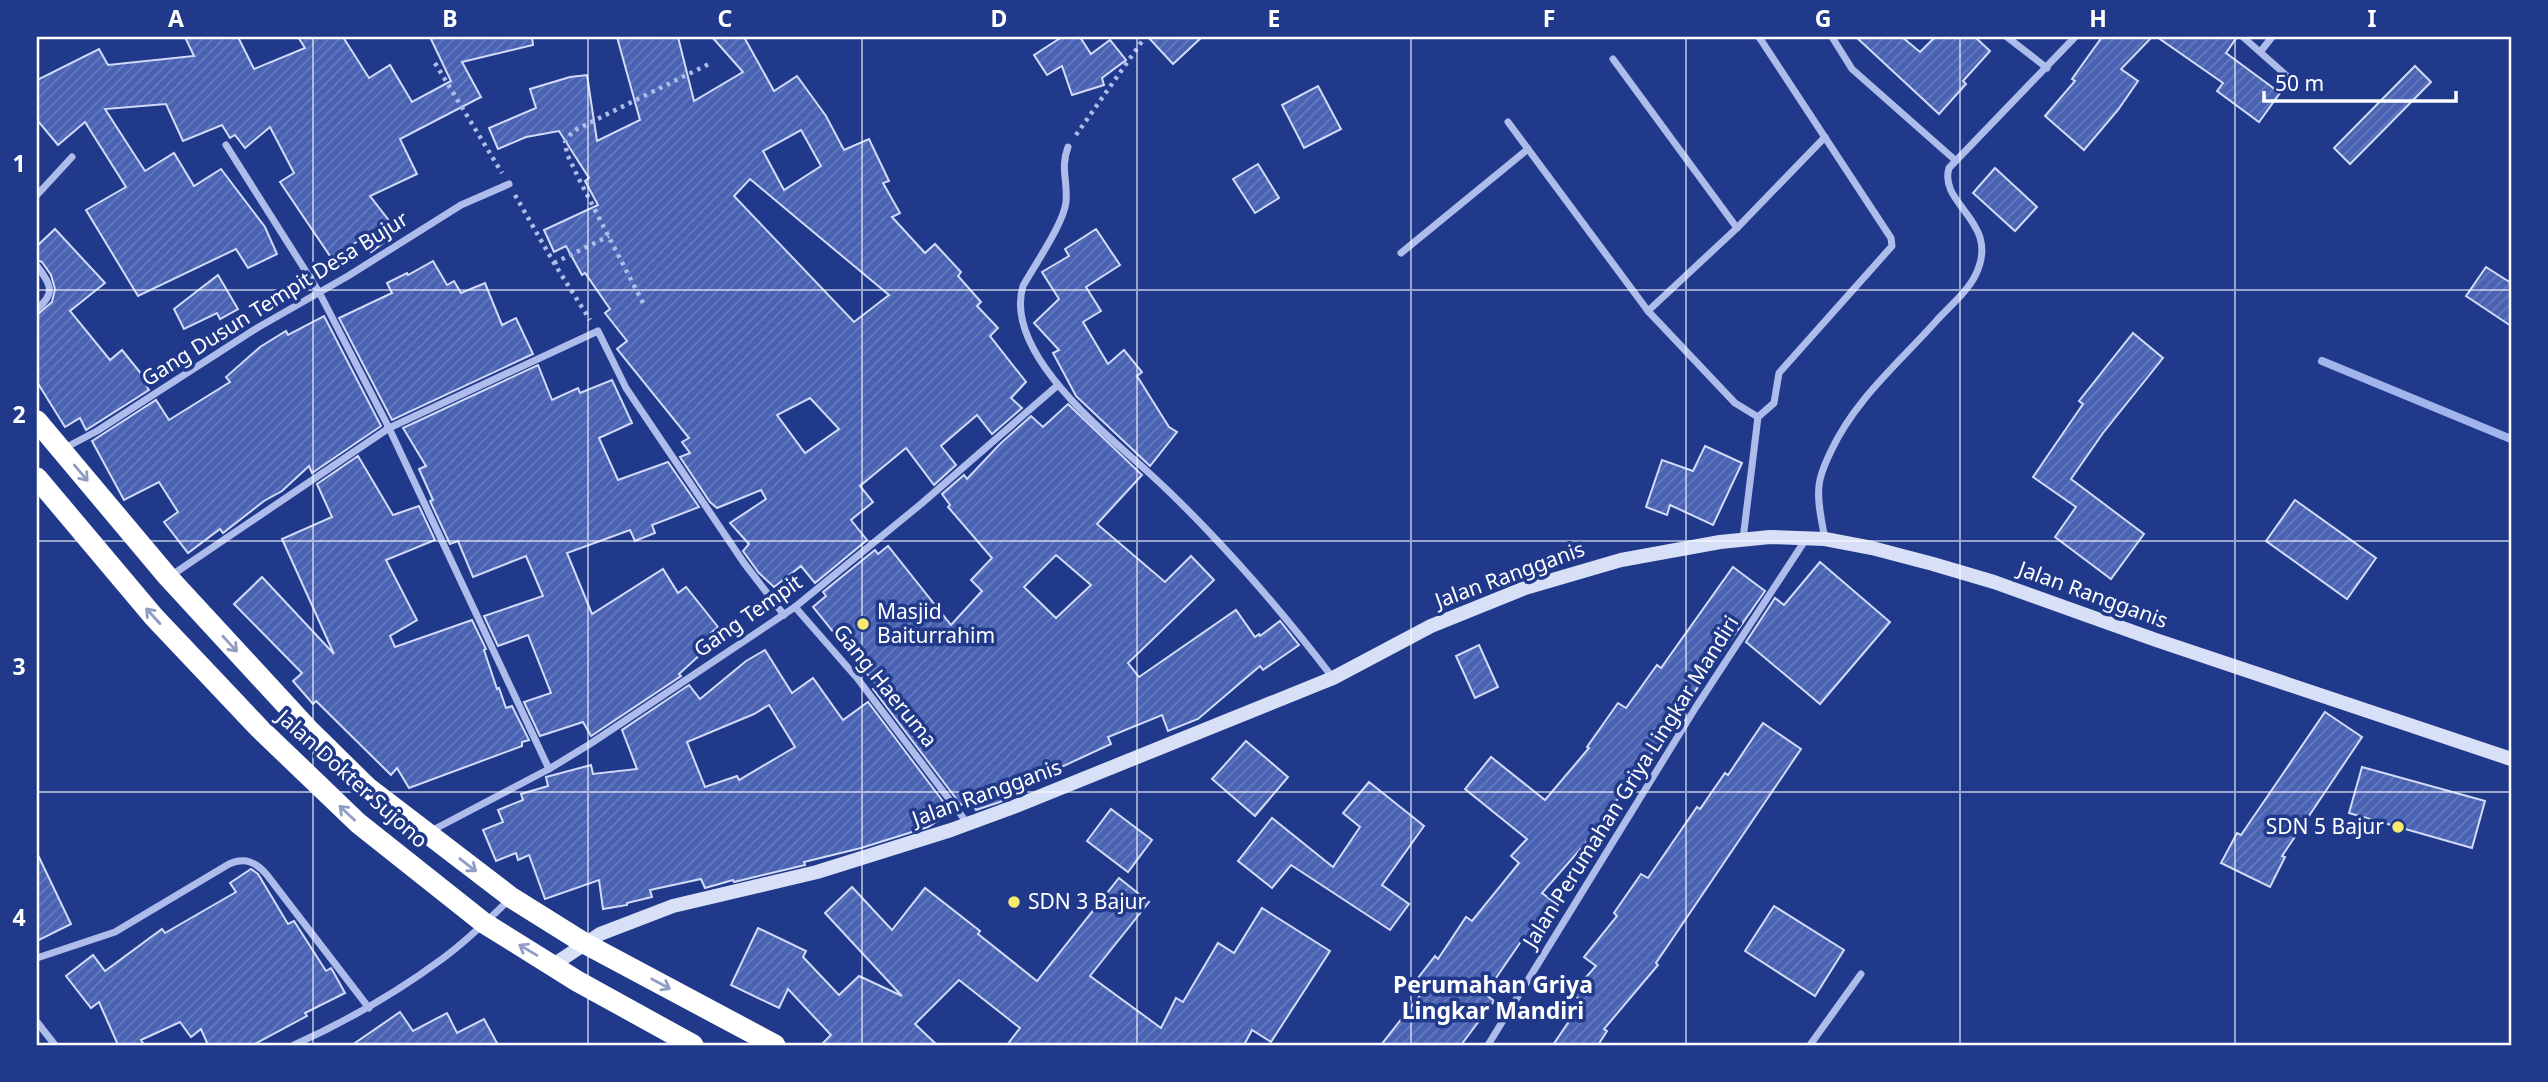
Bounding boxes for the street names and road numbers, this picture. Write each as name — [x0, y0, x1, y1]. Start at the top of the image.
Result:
street label: Gang Dusun Tempit Desa Bujur — [136, 204, 413, 392]
street label: Jalan Rangganis — [1429, 534, 1588, 615]
street label: Jalan Rangganis — [2013, 553, 2172, 634]
street label: Gang Tempit — [688, 567, 807, 663]
street label: Jalan Perumahan Griya Lingkar Mandiri — [1515, 610, 1745, 955]
street label: Gang Haeruma — [827, 618, 944, 753]
street label: Jalan Dokter Sujono — [270, 702, 434, 854]
street label: Jalan Rangganis — [906, 752, 1065, 833]

